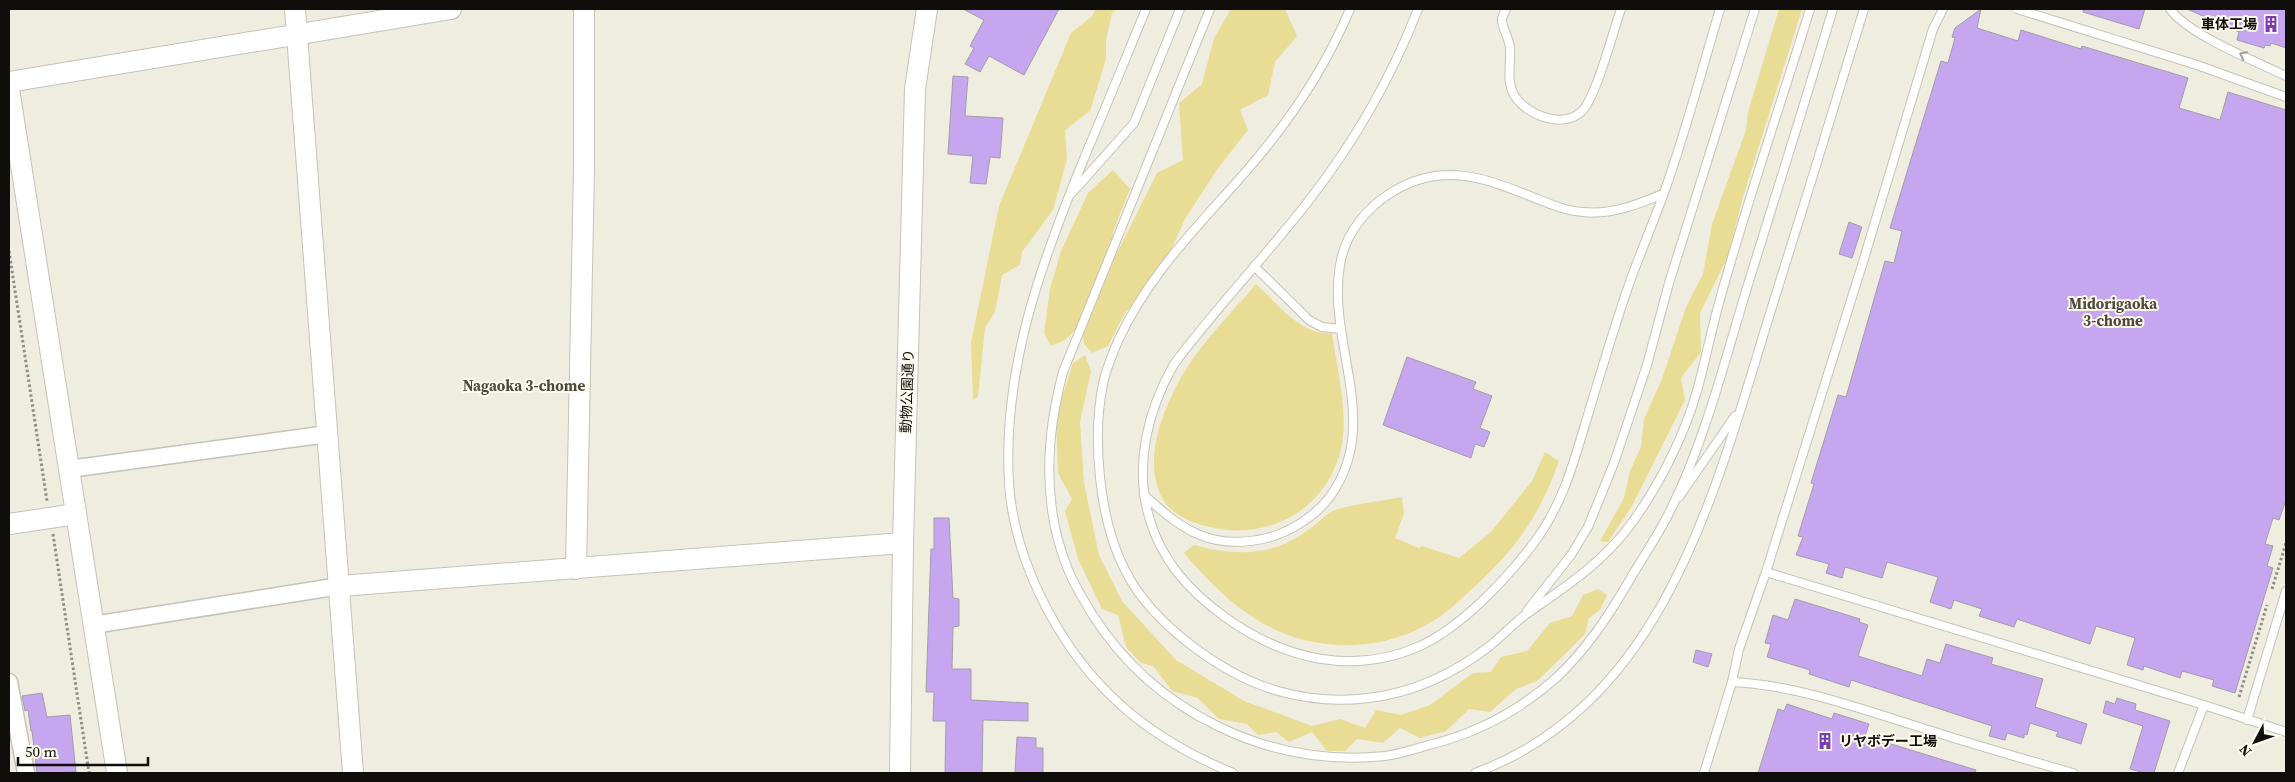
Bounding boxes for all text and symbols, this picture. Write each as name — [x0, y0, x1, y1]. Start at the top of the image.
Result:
place label: 車体工場 — [2201, 14, 2257, 34]
building icon: 車体工場 — [2261, 14, 2281, 34]
one-way arrow — [2239, 51, 2248, 61]
district label: Midorigaoka 3-chome — [2069, 293, 2158, 331]
street label: 動物公園通り — [896, 349, 918, 433]
district label: Nagaoka 3-chome — [463, 375, 585, 396]
north arrow — [2230, 717, 2280, 767]
building icon: リヤボデー工場 — [1815, 731, 1835, 751]
place label: リヤボデー工場 — [1839, 731, 1937, 751]
scale bar — [18, 734, 148, 766]
text: N — [2234, 740, 2256, 761]
text: 50 m — [25, 741, 57, 762]

